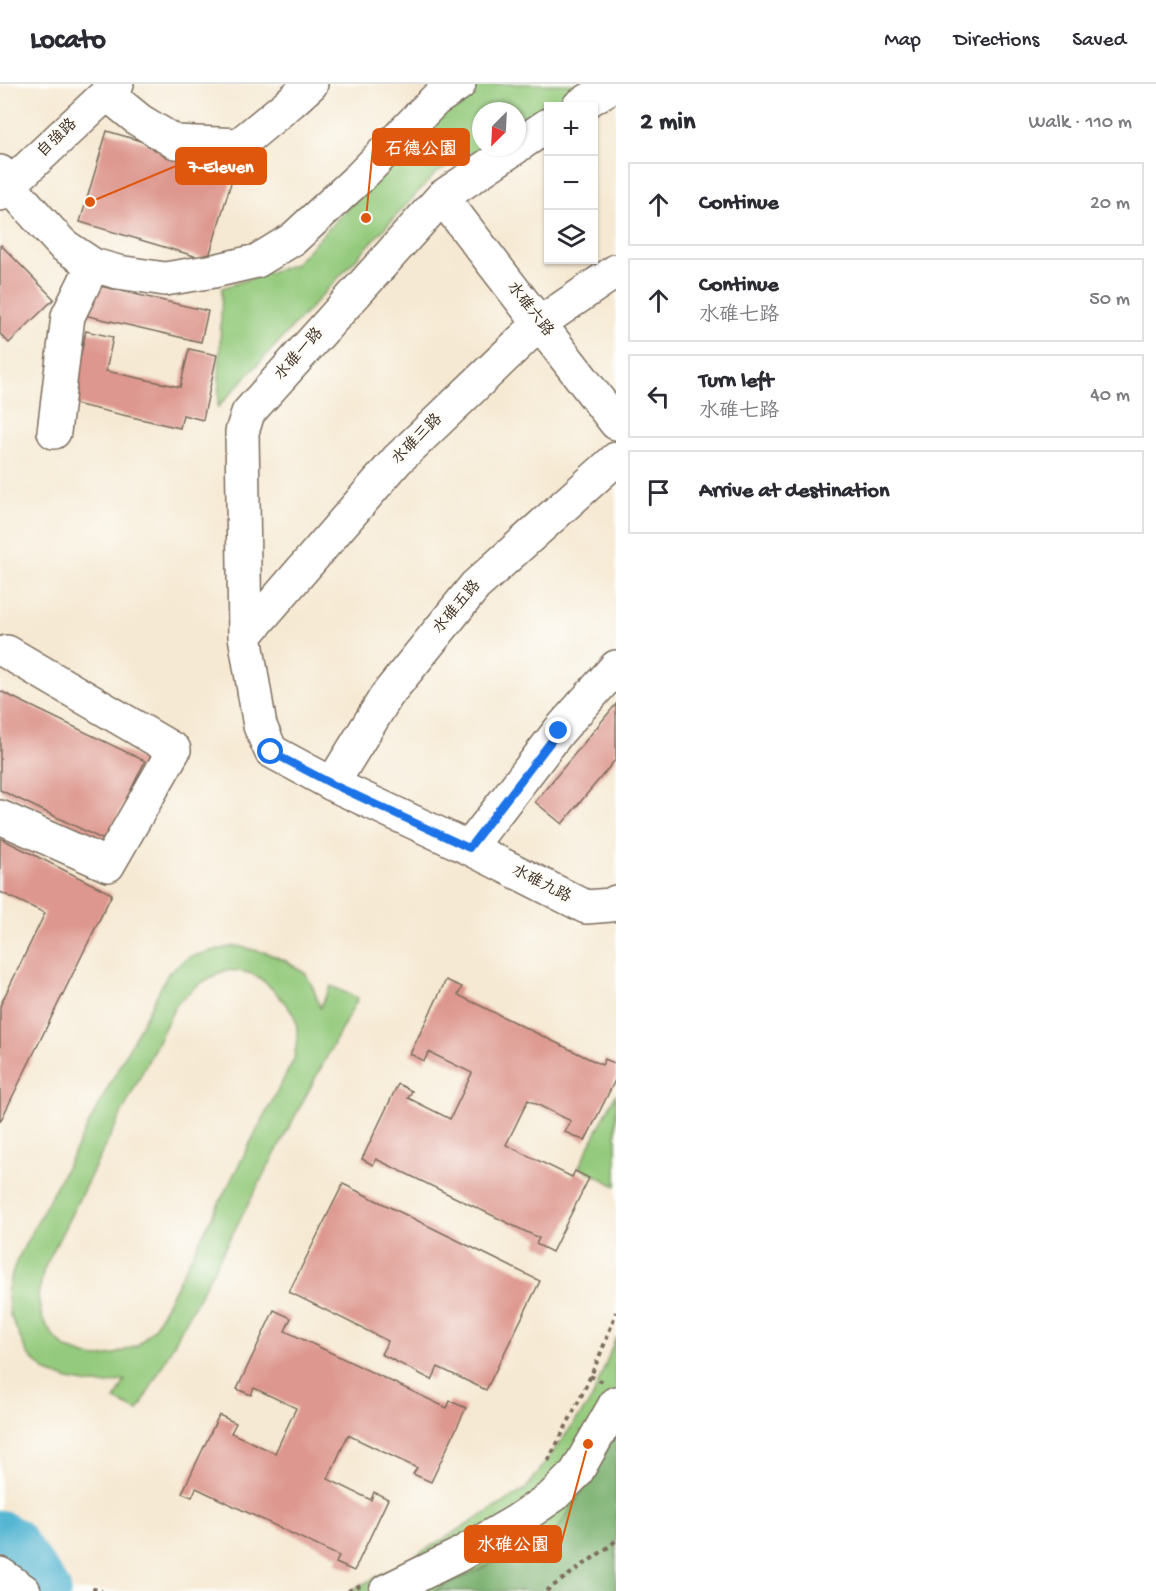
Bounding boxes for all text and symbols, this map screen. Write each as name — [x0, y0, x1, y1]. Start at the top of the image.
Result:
text: Locato — [30, 25, 106, 58]
text: Map — [884, 29, 921, 54]
text: Directions — [954, 29, 1039, 54]
text: Saved — [1072, 29, 1126, 54]
north arrow — [472, 102, 526, 156]
map controls — [544, 102, 598, 264]
button: + — [544, 102, 598, 156]
text: 2 min — [640, 108, 695, 139]
text: Walk · 110 m — [1028, 112, 1132, 135]
street label: 自強路 — [33, 114, 82, 163]
callout: 石德公園 — [373, 129, 469, 165]
text: 石德公園 — [385, 139, 457, 161]
callout: 7-Eleven — [176, 148, 266, 184]
button: − — [544, 156, 598, 210]
text: 7-Eleven — [187, 158, 254, 179]
icon: ahead — [642, 188, 675, 221]
text: Continue — [699, 191, 779, 217]
text: 20 m — [1090, 193, 1130, 216]
button: layers — [544, 210, 598, 264]
text: Continue — [699, 273, 779, 299]
street label: 水碓六路 — [502, 278, 558, 341]
icon: ahead — [642, 284, 675, 317]
text: 50 m — [1089, 289, 1130, 312]
text: 水碓七路 — [699, 305, 779, 328]
street label: 水碓一路 — [270, 324, 328, 385]
text: Turn left — [699, 369, 773, 395]
icon: left — [642, 380, 675, 413]
text: 40 m — [1090, 385, 1130, 408]
text: 水碓七路 — [699, 401, 779, 424]
street label: 水碓三路 — [387, 409, 447, 469]
icon: arrive — [642, 476, 675, 509]
text: Arrive at destination — [699, 479, 889, 505]
street label: 水碓五路 — [429, 576, 486, 639]
route end — [545, 717, 571, 743]
route start — [257, 738, 283, 764]
street label: 水碓九路 — [508, 860, 575, 908]
callout: 水碓公園 — [465, 1526, 561, 1562]
text: 水碓公園 — [477, 1535, 549, 1557]

